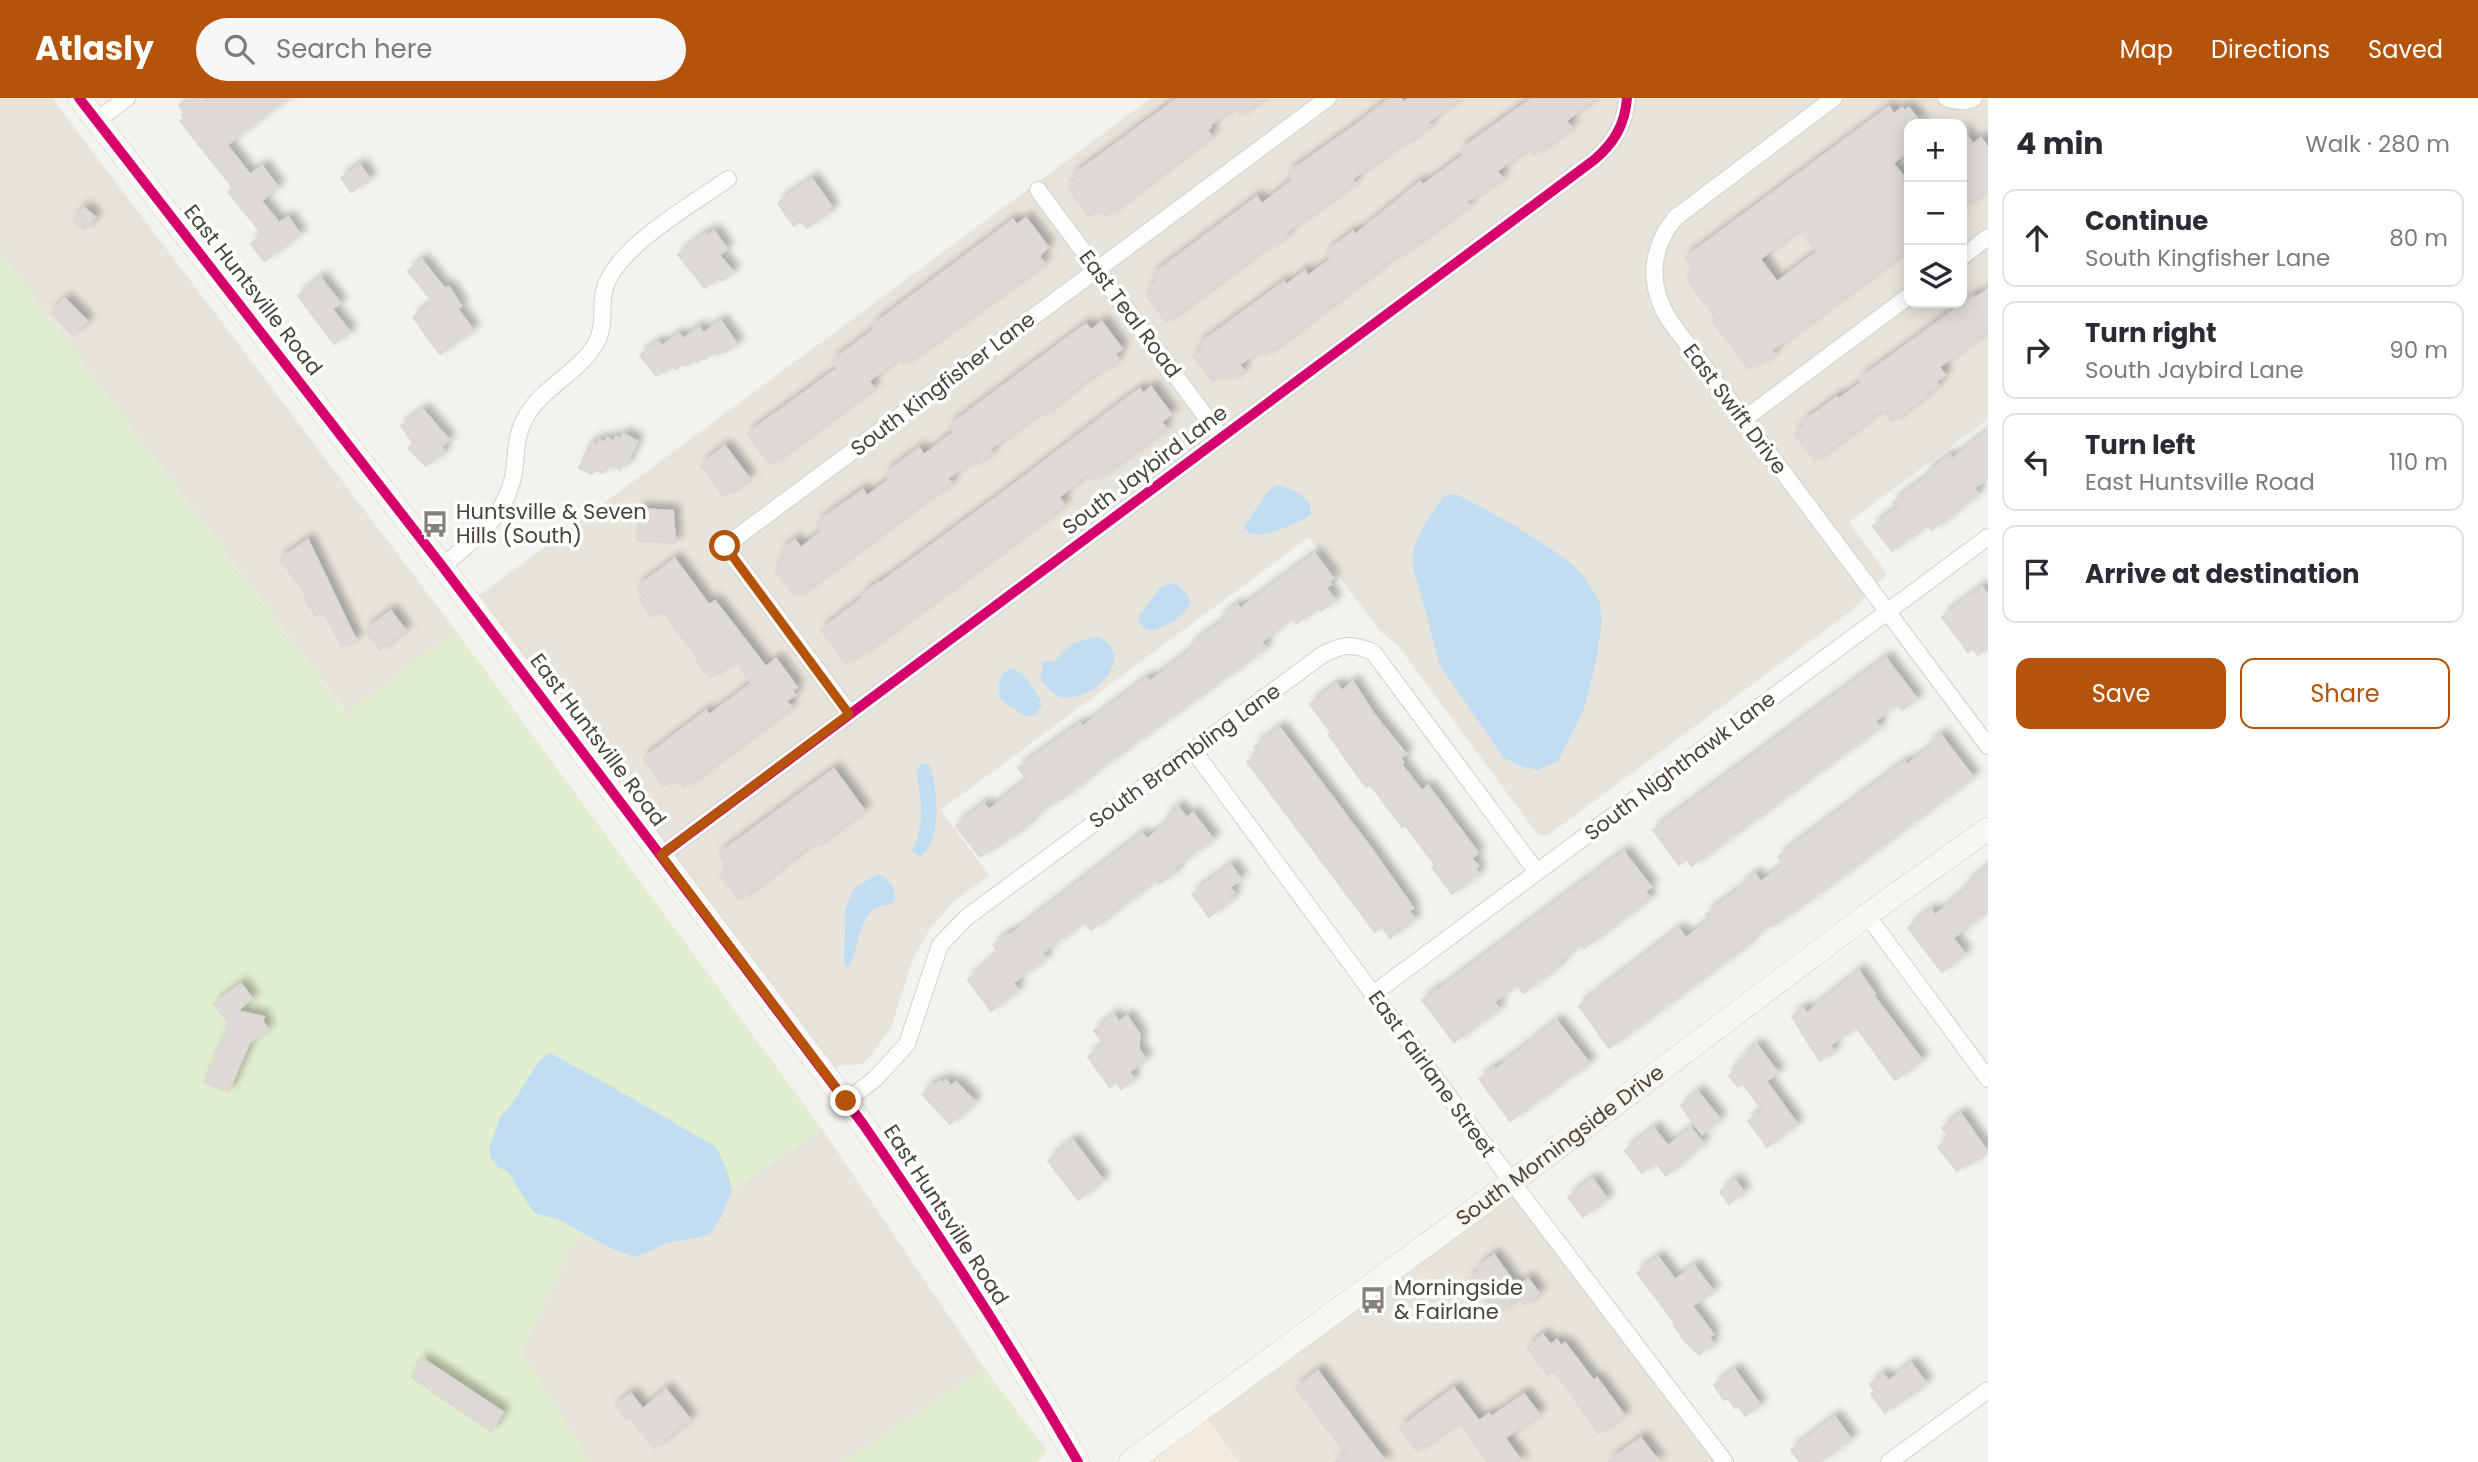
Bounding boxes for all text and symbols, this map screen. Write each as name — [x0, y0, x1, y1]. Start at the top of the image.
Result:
search box — [196, 18, 686, 81]
text: Atlasly — [35, 25, 154, 72]
icon: search — [220, 30, 258, 68]
text: Search here — [276, 31, 432, 67]
text: Map — [2120, 33, 2173, 66]
text: Directions — [2211, 33, 2330, 66]
text: Saved — [2368, 33, 2443, 66]
map controls — [1904, 119, 1967, 308]
button: + — [1904, 119, 1967, 182]
text: 4 min — [2016, 122, 2104, 165]
text: Walk · 280 m — [2305, 128, 2450, 160]
button: − — [1904, 182, 1967, 245]
street label: East Huntsville Road — [177, 198, 329, 381]
text: Continue — [2085, 203, 2208, 239]
icon: ahead — [2018, 219, 2056, 257]
text: 80 m — [2389, 222, 2448, 254]
text: South Kingfisher Lane — [2085, 242, 2330, 274]
street label: East Teal Road — [1073, 244, 1188, 384]
button: layers — [1904, 245, 1967, 308]
street label: South Kingfisher Lane — [845, 305, 1041, 463]
text: Turn right — [2085, 315, 2217, 351]
icon: right — [2018, 331, 2056, 369]
text: 90 m — [2389, 334, 2448, 366]
street label: East Swift Drive — [1677, 337, 1794, 480]
text: South Jaybird Lane — [2085, 354, 2304, 386]
street label: South Jaybird Lane — [1056, 398, 1233, 541]
text: Turn left — [2085, 427, 2196, 463]
icon: left — [2018, 443, 2056, 481]
text: 110 m — [2389, 446, 2448, 478]
text: East Huntsville Road — [2085, 466, 2315, 498]
place label: Huntsville & Seven Hills (South) — [456, 497, 647, 550]
bus stop icon: Huntsville & Seven Hills (South) — [420, 509, 450, 539]
route start — [709, 530, 740, 561]
icon: arrive — [2018, 555, 2056, 593]
text: Arrive at destination — [2085, 556, 2360, 592]
street label: East Huntsville Road — [524, 647, 673, 832]
button: Save — [2016, 658, 2226, 729]
button: Share — [2240, 658, 2450, 729]
street label: South Brambling Lane — [1083, 676, 1286, 835]
street label: South Nighthawk Lane — [1578, 684, 1781, 847]
street label: East Fairlane Street — [1362, 984, 1503, 1163]
street label: South Morningside Drive — [1450, 1058, 1670, 1232]
route end — [830, 1085, 861, 1116]
street label: East Huntsville Road — [877, 1119, 1016, 1311]
place label: Morningside & Fairlane — [1394, 1273, 1523, 1326]
bus stop icon: Morningside & Fairlane — [1358, 1285, 1388, 1315]

